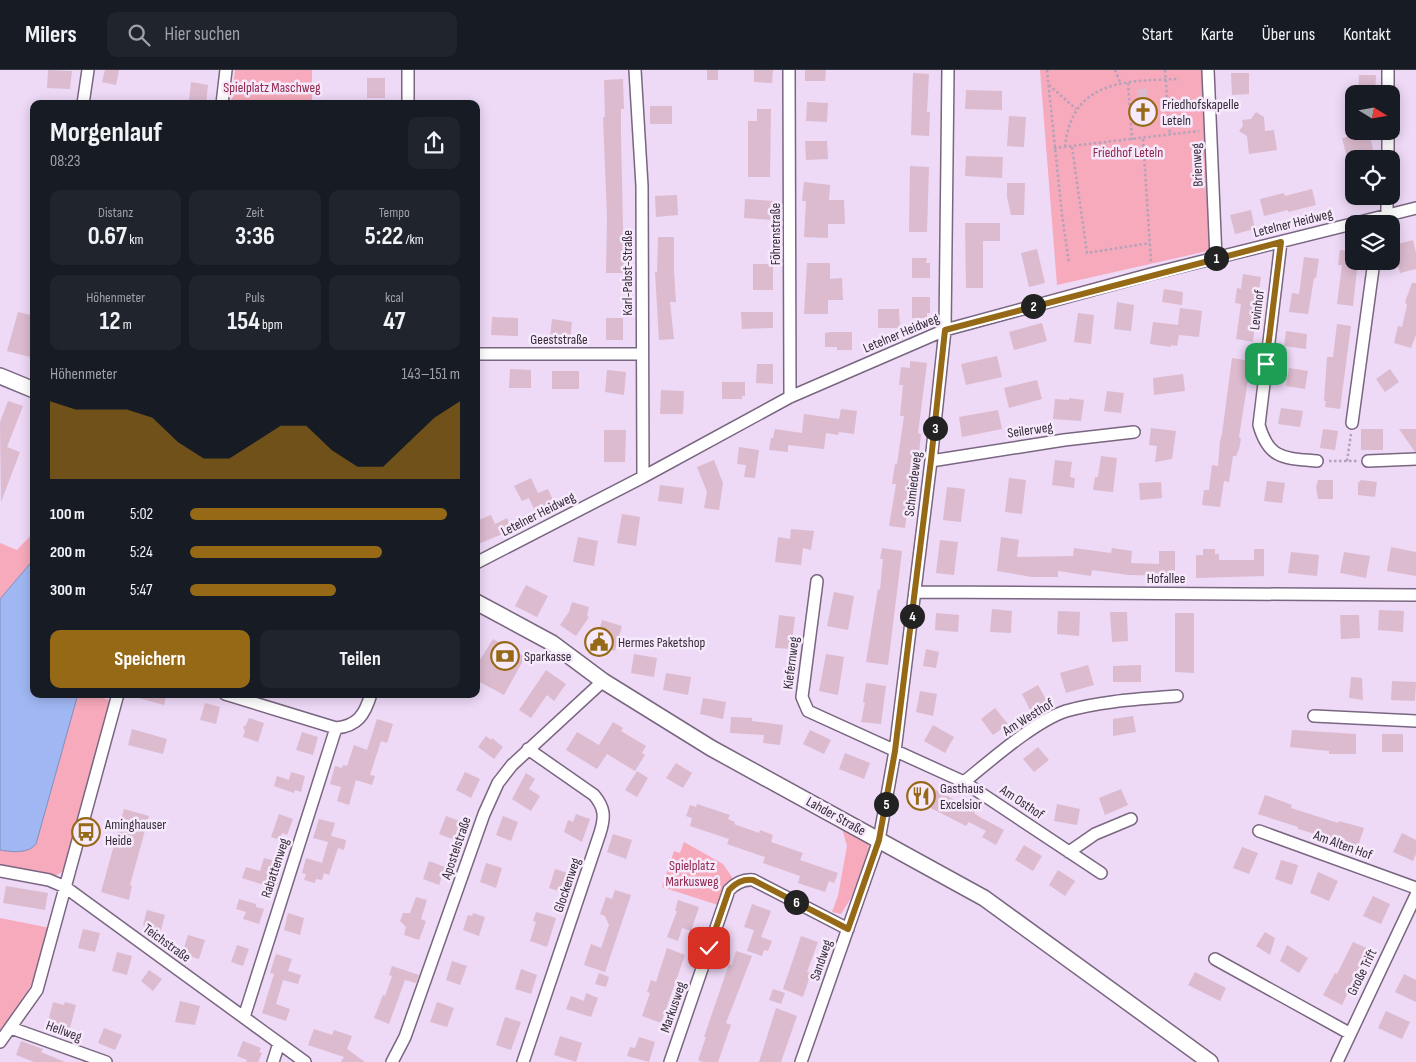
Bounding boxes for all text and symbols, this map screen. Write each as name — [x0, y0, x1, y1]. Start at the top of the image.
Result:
search box — [107, 12, 457, 57]
text: Milers — [25, 20, 77, 49]
icon: search — [125, 21, 153, 49]
text: Hier suchen — [165, 23, 240, 46]
text: Start — [1142, 24, 1173, 45]
text: Karte — [1201, 24, 1234, 45]
text: Über uns — [1262, 24, 1315, 45]
text: Kontakt — [1343, 24, 1391, 45]
park label: Spielplatz Maschweg — [223, 79, 321, 96]
north arrow — [1345, 85, 1400, 140]
map controls — [1345, 85, 1400, 270]
place label: Friedhofskapelle Leteln — [1162, 96, 1239, 129]
church icon: Friedhofskapelle Leteln — [1128, 97, 1158, 127]
text: Morgenlauf — [50, 116, 162, 149]
button: share — [408, 117, 460, 169]
street label: Brienweg — [1187, 142, 1207, 187]
park label: Friedhof Leteln — [1093, 144, 1163, 161]
button: locate — [1345, 150, 1400, 205]
text: 08:23 — [50, 152, 81, 171]
street label: Föhrenstraße — [767, 203, 784, 265]
text: Distanz — [98, 204, 133, 221]
text: Zeit — [246, 204, 264, 221]
text: Tempo — [379, 204, 410, 221]
street label: Letelner Heidweg — [1252, 205, 1335, 241]
button: layers — [1345, 215, 1400, 270]
text: 0.67 — [88, 221, 127, 252]
text: 3:36 — [235, 221, 275, 252]
text: 5:22 — [365, 221, 403, 252]
street label: Karl-Pabst-Straße — [619, 230, 636, 316]
text: km — [127, 231, 144, 248]
text: /km — [403, 231, 424, 248]
pin: 1 — [1204, 246, 1228, 270]
text: 1 — [1214, 250, 1219, 267]
street label: Levinhof — [1246, 288, 1268, 331]
text: Höhenmeter — [86, 289, 145, 306]
text: Puls — [245, 289, 265, 306]
text: kcal — [385, 289, 404, 306]
pin: 2 — [1020, 294, 1046, 318]
text: 2 — [1030, 298, 1037, 315]
text: 12 — [100, 306, 121, 337]
text: 154 — [227, 306, 260, 337]
text: 47 — [383, 306, 405, 337]
street label: Letelner Heidweg — [860, 309, 942, 357]
text: m — [121, 316, 132, 333]
text: bpm — [260, 316, 283, 333]
street label: Geeststraße — [530, 331, 588, 348]
pin — [1245, 343, 1287, 385]
icon: arrive — [1252, 350, 1280, 378]
text: Höhenmeter — [50, 365, 117, 384]
text: 143–151 m — [402, 365, 460, 384]
pin: 3 — [922, 416, 948, 440]
street label: Seilerweg — [1006, 418, 1054, 442]
text: 3 — [932, 420, 939, 437]
street label: Schmiedeweg — [901, 450, 925, 517]
street label: Letelner Heidweg — [498, 488, 578, 540]
text: 100 m — [50, 505, 85, 524]
text: 5:02 — [130, 505, 153, 524]
text: 200 m — [50, 543, 85, 562]
text: 5:24 — [130, 543, 153, 562]
street label: Hofallee — [1147, 570, 1185, 587]
text: 300 m — [50, 581, 86, 600]
text: 5:47 — [130, 581, 152, 600]
pin: 4 — [900, 604, 924, 628]
text: 4 — [909, 608, 916, 625]
public building icon: Hermes Paketshop — [584, 627, 614, 657]
button: Speichern — [50, 630, 250, 688]
button: Teilen — [260, 630, 460, 688]
place label: Hermes Paketshop — [618, 634, 705, 651]
street label: Kiefernweg — [779, 635, 803, 690]
bank icon: Sparkasse — [490, 641, 520, 671]
place label: Sparkasse — [524, 648, 571, 665]
street label: Am Westhof — [998, 694, 1058, 740]
place label: Gasthaus Excelsior — [940, 780, 984, 813]
restaurant icon: Gasthaus Excelsior — [906, 781, 936, 811]
street label: Am Osthof — [996, 781, 1048, 823]
pin: 5 — [874, 792, 898, 816]
street label: Lahder Straße — [803, 793, 869, 839]
text: 5 — [883, 796, 890, 813]
street label: Apostelstraße — [437, 814, 475, 883]
place label: Aminghauser Heide — [104, 816, 166, 849]
bus stop icon: Aminghauser Heide — [71, 817, 101, 847]
street label: Am Alten Hof — [1310, 826, 1376, 864]
street label: Rabattenweg — [257, 836, 293, 900]
street label: Glockenweg — [550, 855, 584, 915]
park label: Spielplatz Markusweg — [666, 857, 719, 890]
pin: 6 — [784, 890, 808, 914]
text: 6 — [793, 894, 800, 911]
street label: Teichstraße — [140, 920, 194, 966]
pin — [688, 927, 730, 969]
icon: check — [695, 934, 723, 962]
street label: Sandweg — [806, 937, 836, 983]
street label: Große Trift — [1343, 946, 1381, 998]
street label: Markusweg — [656, 979, 690, 1035]
street label: Hellweg — [44, 1017, 85, 1045]

